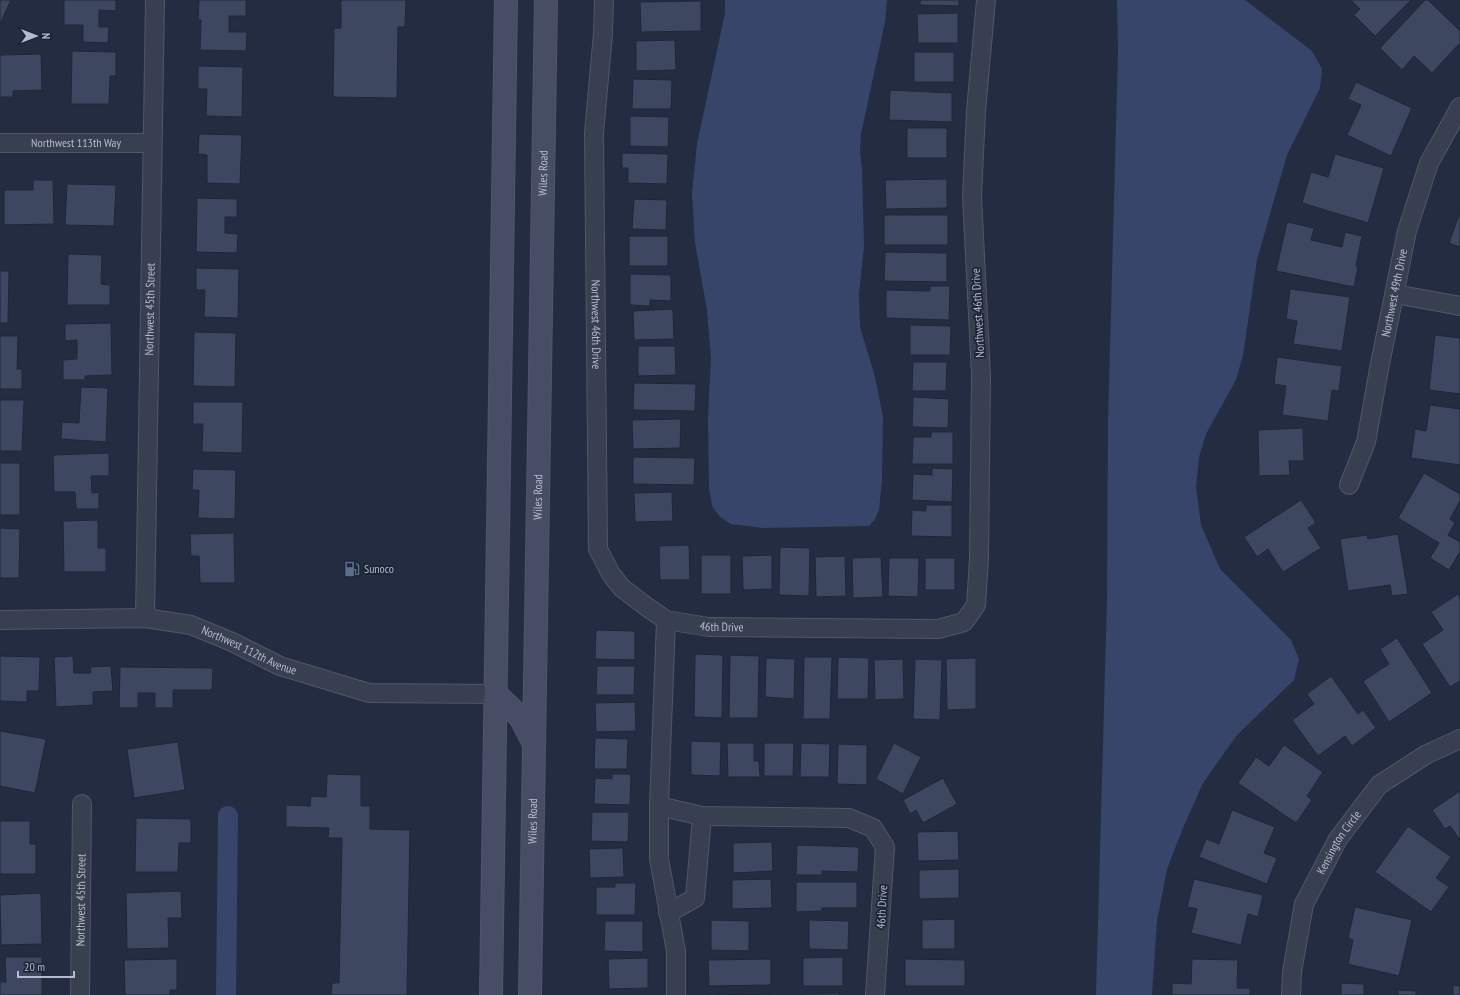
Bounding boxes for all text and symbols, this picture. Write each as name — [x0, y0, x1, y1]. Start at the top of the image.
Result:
north arrow — [16, 16, 56, 56]
text: N — [39, 33, 53, 39]
street label: Northwest 113th Way — [31, 135, 121, 150]
street label: Wiles Road — [535, 150, 551, 196]
street label: Northwest 49th Drive — [1378, 247, 1410, 338]
street label: Northwest 45th Street — [141, 262, 158, 355]
street label: Northwest 46th Drive — [968, 268, 987, 358]
street label: Northwest 46th Drive — [588, 280, 604, 369]
street label: Wiles Road — [530, 474, 545, 520]
fuel station icon: Sunoco — [343, 560, 361, 578]
place label: Sunoco — [364, 561, 394, 576]
street label: 46th Drive — [699, 618, 744, 634]
street label: Northwest 112th Avenue — [199, 622, 299, 678]
street label: Wiles Road — [524, 798, 540, 844]
street label: Kensington Circle — [1313, 807, 1364, 877]
street label: Northwest 45th Street — [73, 853, 88, 946]
street label: 46th Drive — [873, 885, 890, 929]
scale bar — [18, 953, 74, 979]
text: 20 m — [24, 959, 45, 974]

